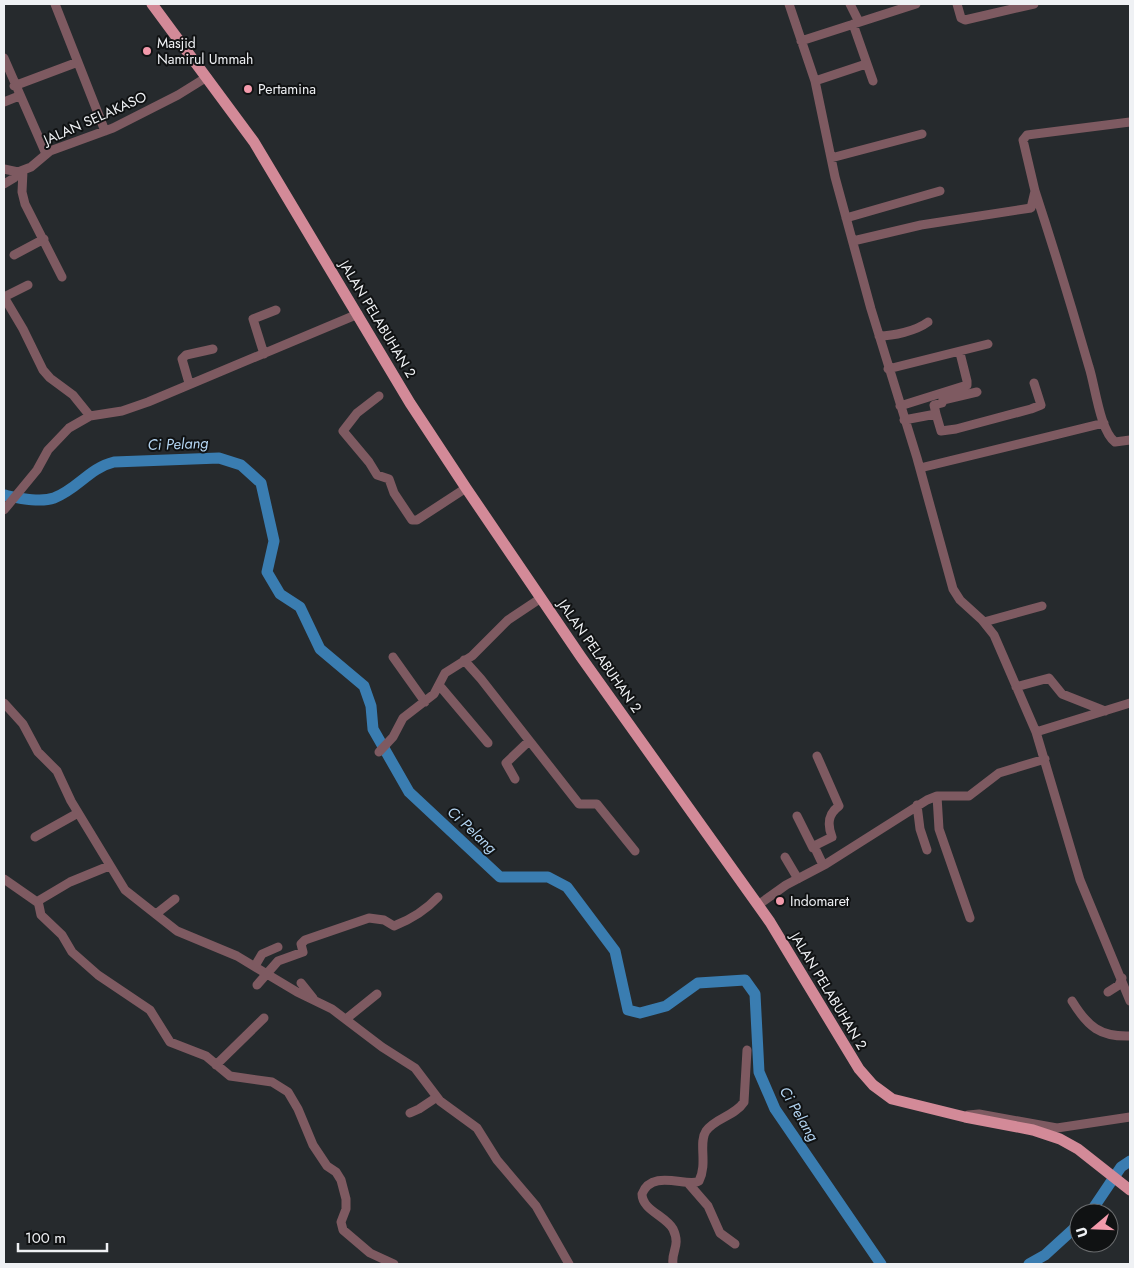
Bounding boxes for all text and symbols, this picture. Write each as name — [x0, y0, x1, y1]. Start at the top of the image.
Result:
place label: Masjid Namirul Ummah — [157, 33, 253, 69]
marker: Masjid Namirul Ummah — [141, 45, 153, 57]
place label: Pertamina — [258, 79, 316, 99]
marker: Pertamina — [242, 83, 254, 95]
street label: JALAN SELAKASO — [38, 86, 150, 150]
street label: JALAN PELABUHAN 2 — [334, 255, 421, 382]
water label: Ci Pelang — [147, 432, 210, 456]
street label: JALAN PELABUHAN 2 — [552, 594, 647, 717]
water label: Ci Pelang — [442, 801, 502, 859]
place label: Indomaret — [790, 891, 850, 911]
marker: Indomaret — [774, 895, 786, 907]
street label: JALAN PELABUHAN 2 — [785, 927, 872, 1054]
water label: Ci Pelang — [774, 1082, 824, 1146]
north arrow — [1069, 1203, 1119, 1253]
scale bar — [18, 1220, 106, 1252]
text: U — [1071, 1224, 1093, 1240]
text: 100 m — [25, 1227, 66, 1249]

